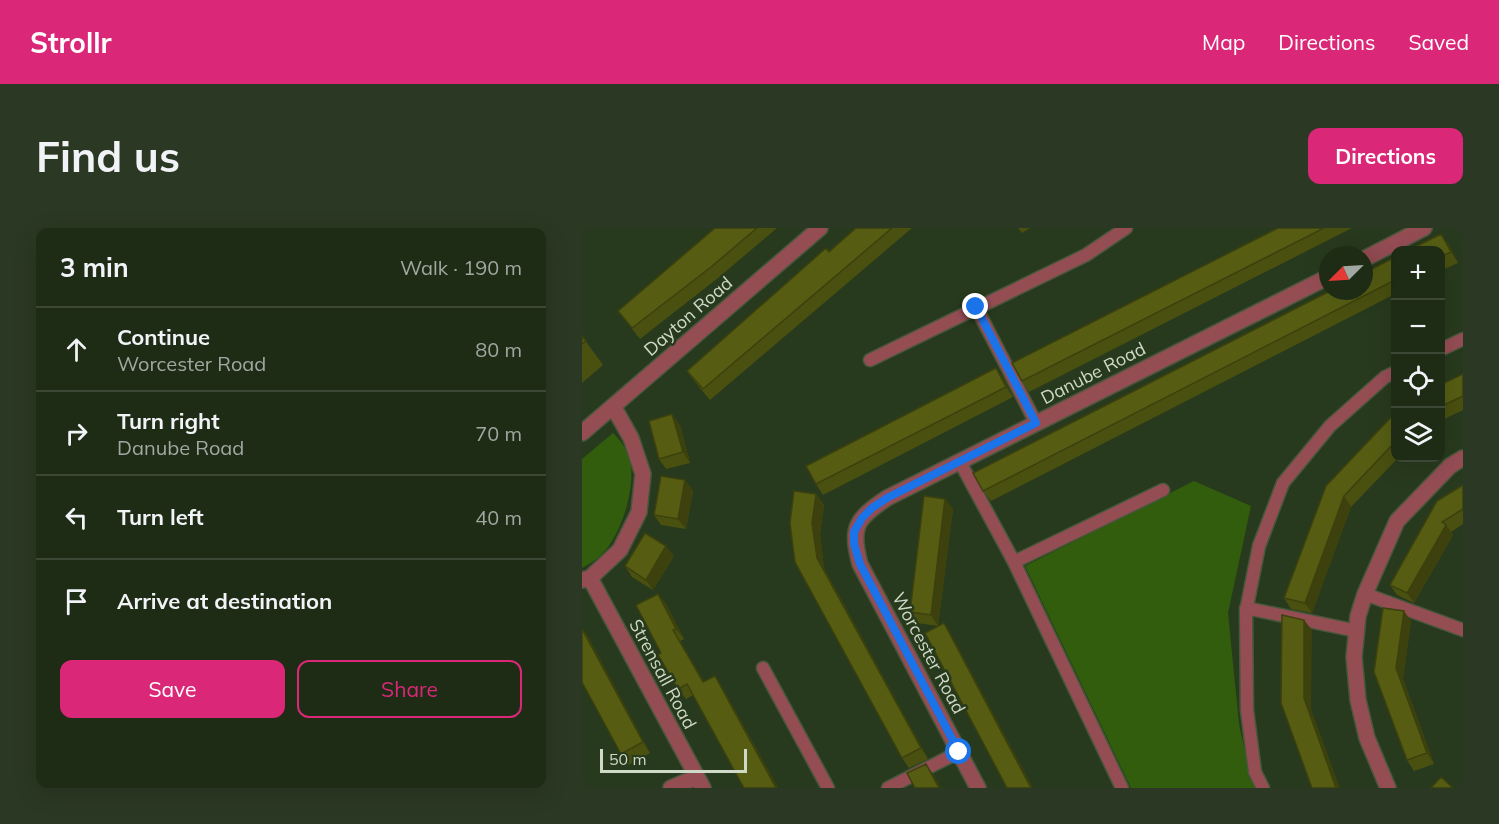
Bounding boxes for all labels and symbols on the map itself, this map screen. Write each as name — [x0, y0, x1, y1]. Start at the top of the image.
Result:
north arrow — [1319, 246, 1373, 300]
street label: Dayton Road — [639, 271, 737, 361]
route end — [962, 293, 988, 319]
street label: Danube Road — [1037, 337, 1149, 409]
street label: Worcester Road — [887, 588, 971, 718]
street label: Strensall Road — [624, 615, 702, 733]
route start — [945, 738, 971, 764]
scale bar — [600, 746, 747, 774]

